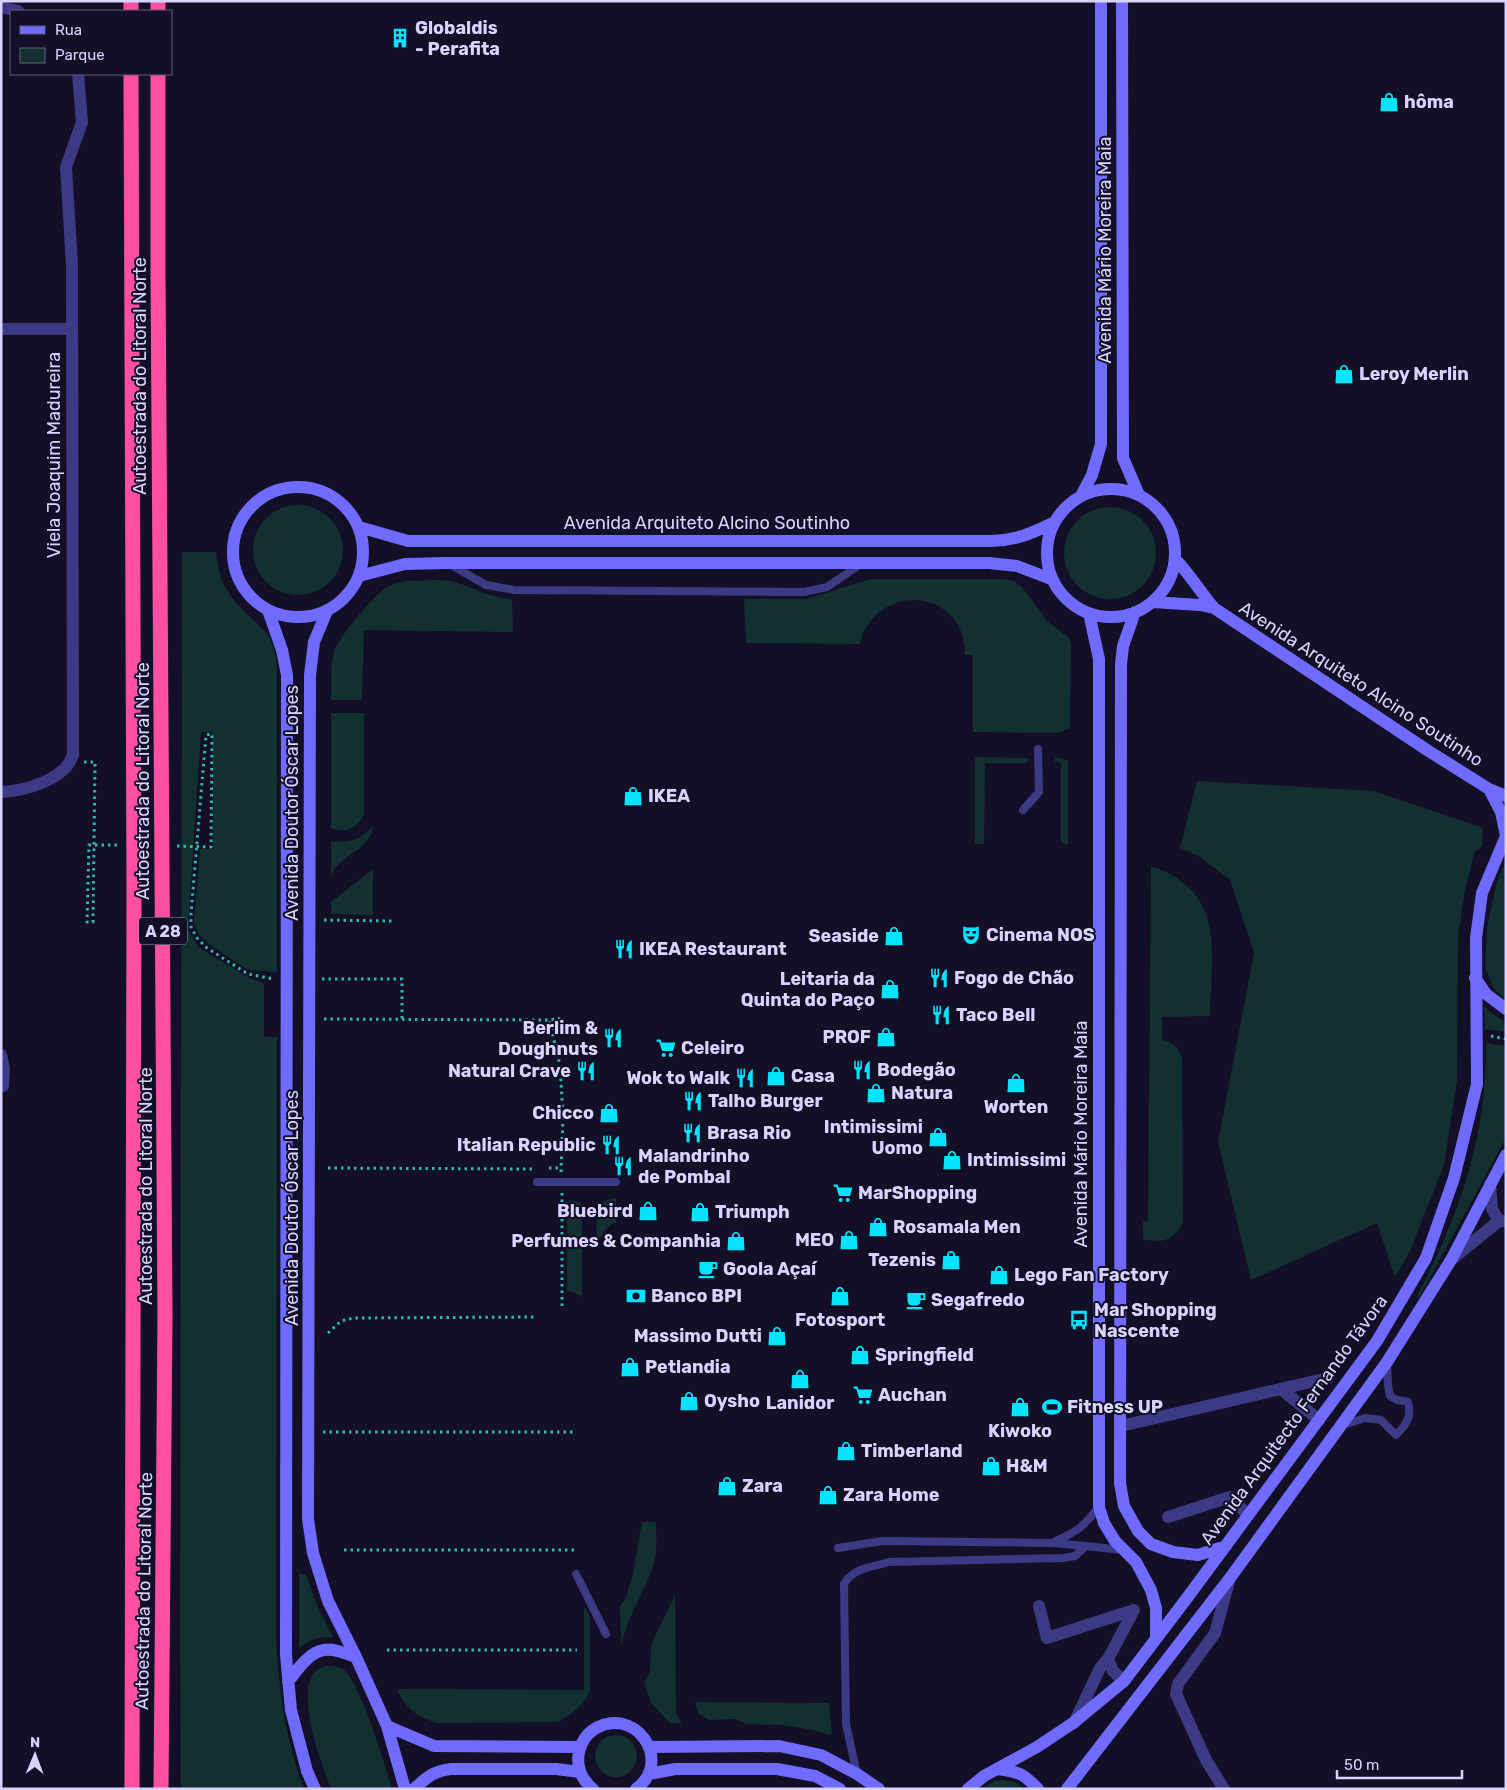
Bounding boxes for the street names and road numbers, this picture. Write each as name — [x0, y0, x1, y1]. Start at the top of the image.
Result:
street label: Avenida Mário Moreira Maia — [1094, 137, 1116, 364]
street label: Autoestrada do Litoral Norte — [129, 257, 151, 495]
street label: Viela Joaquim Madureira — [43, 352, 65, 558]
street label: Avenida Arquiteto Alcino Soutinho — [564, 512, 850, 534]
street label: Avenida Arquiteto Alcino Soutinho — [1235, 597, 1487, 771]
street label: Autoestrada do Litoral Norte — [132, 662, 154, 900]
street label: Avenida Doutor Óscar Lopes — [281, 685, 303, 921]
road number: A 28 — [139, 918, 187, 944]
street label: Avenida Mário Moreira Maia — [1070, 1021, 1092, 1248]
street label: Autoestrada do Litoral Norte — [135, 1067, 157, 1305]
street label: Avenida Doutor Óscar Lopes — [281, 1090, 303, 1326]
street label: Avenida Arquitecto Fernando Távora — [1196, 1291, 1392, 1549]
street label: Autoestrada do Litoral Norte — [131, 1472, 157, 1710]

